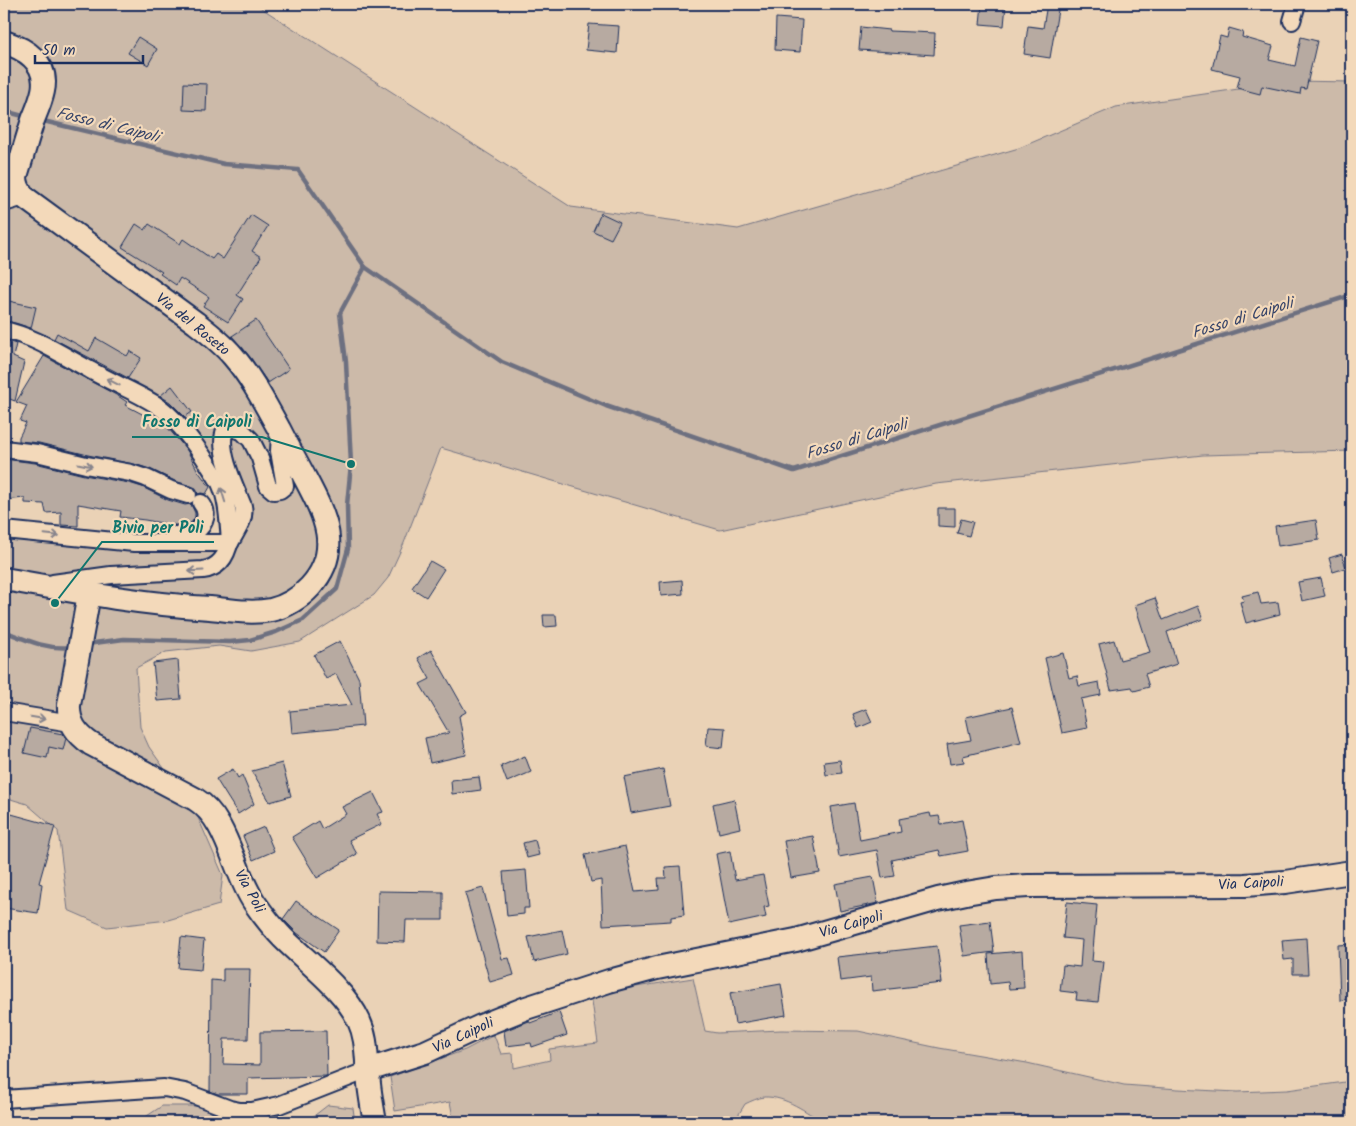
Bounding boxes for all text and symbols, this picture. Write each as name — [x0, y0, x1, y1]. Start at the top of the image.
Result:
scale bar — [35, 32, 142, 64]
text: 50 m — [42, 39, 76, 63]
water label: Fosso di Caipoli — [54, 101, 165, 151]
street label: Via del Roseto — [150, 287, 235, 362]
water label: Fosso di Caipoli — [1189, 290, 1299, 346]
one-way arrow — [106, 377, 121, 386]
callout: Fosso di Caipoli — [132, 406, 262, 437]
text: Fosso di Caipoli — [142, 410, 253, 435]
water label: Fosso di Caipoli — [803, 411, 913, 467]
one-way arrow — [76, 461, 92, 470]
one-way arrow — [218, 487, 228, 503]
callout: Bivio per Poli — [102, 511, 214, 542]
text: Bivio per Poli — [112, 516, 205, 541]
one-way arrow — [44, 530, 60, 540]
one-way arrow — [188, 566, 204, 575]
one-way arrow — [29, 713, 45, 723]
street label: Via Poli — [227, 865, 272, 919]
street label: Via Caipoli — [1218, 870, 1286, 898]
street label: Via Caipoli — [817, 904, 887, 946]
street label: Via Caipoli — [429, 1011, 499, 1061]

